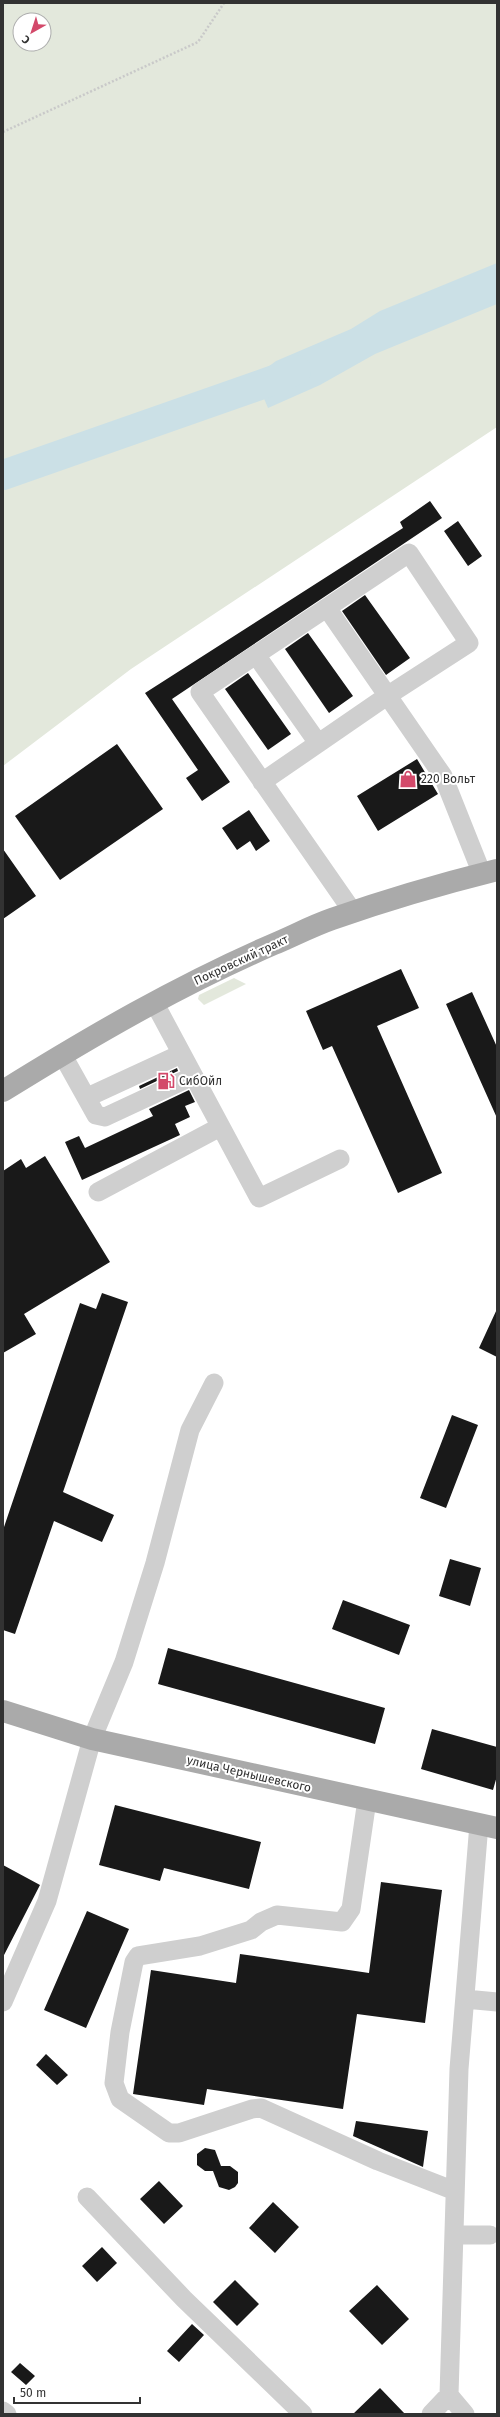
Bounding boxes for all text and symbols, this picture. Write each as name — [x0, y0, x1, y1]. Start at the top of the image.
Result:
north arrow — [12, 12, 52, 52]
text: С — [19, 32, 33, 46]
shop icon: 220 Вольт — [398, 769, 418, 789]
place label: 220 Вольт — [421, 772, 476, 786]
street label: Покровский тракт — [192, 932, 291, 988]
fuel station icon: СибОйл — [156, 1071, 176, 1091]
place label: СибОйл — [179, 1074, 222, 1088]
street label: улица Чернышевского — [186, 1753, 312, 1795]
scale bar — [14, 2379, 140, 2405]
text: 50 m — [20, 2386, 46, 2400]

